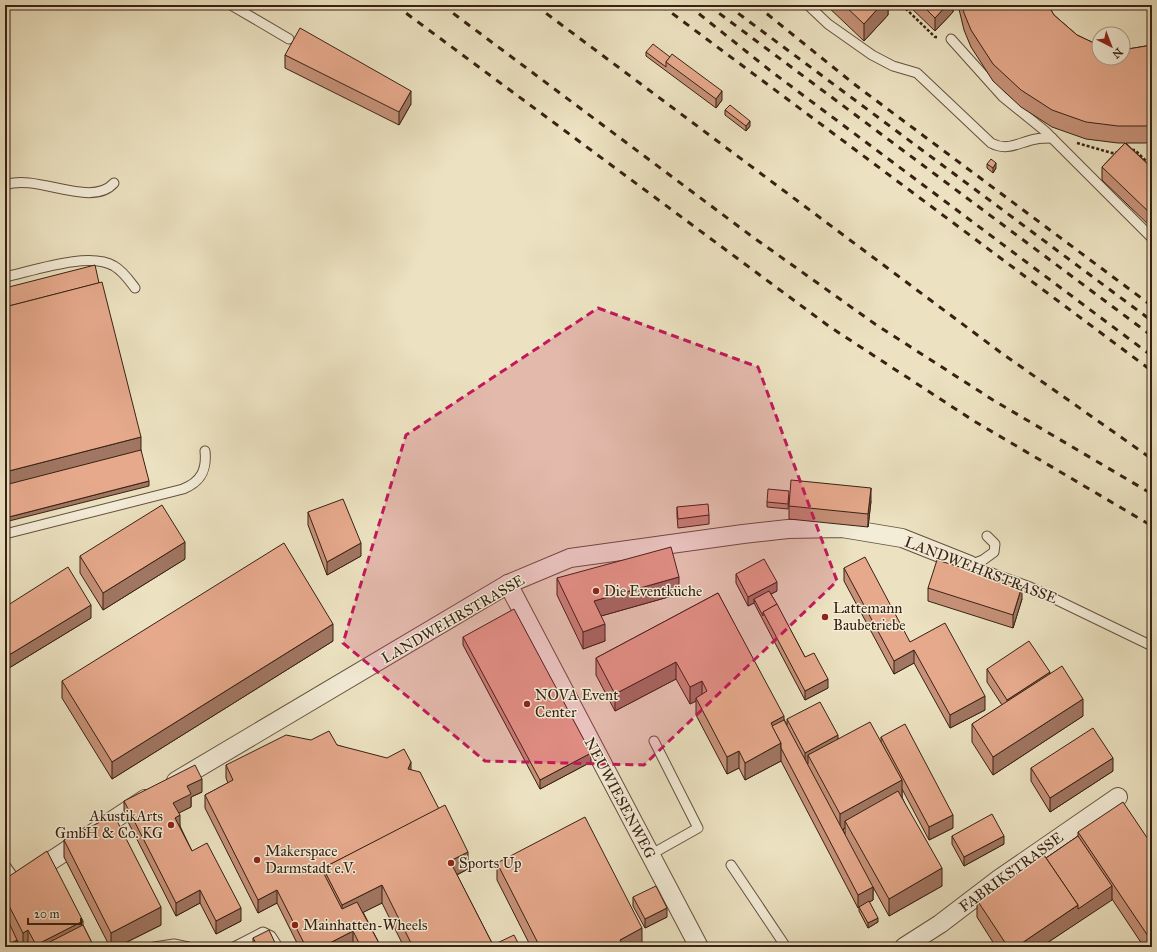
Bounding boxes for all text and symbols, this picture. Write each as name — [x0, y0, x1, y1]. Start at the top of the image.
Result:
north arrow — [1091, 26, 1131, 66]
text: N — [1109, 45, 1125, 61]
street label: LANDWEHRSTRASSE — [902, 533, 1060, 608]
street label: LANDWEHRSTRASSE — [378, 571, 528, 667]
place label: Die Eventküche — [604, 582, 702, 600]
marker: Die Eventküche — [591, 586, 601, 596]
place label: Lattemann Baubetriebe — [833, 599, 906, 634]
marker: Lattemann Baubetriebe — [820, 612, 830, 622]
place label: NOVA Event Center — [535, 686, 619, 721]
marker: NOVA Event Center — [522, 699, 532, 709]
street label: NEUWIESENWEG — [580, 734, 660, 862]
place label: AkustikArts GmbH & Co. KG — [55, 807, 163, 842]
marker: AkustikArts GmbH & Co. KG — [166, 820, 176, 830]
street label: FABRIKSTRASSE — [955, 828, 1067, 916]
place label: Makerspace Darmstadt e.V. — [265, 842, 356, 877]
place label: Sports Up — [459, 854, 522, 872]
marker: Makerspace Darmstadt e.V. — [252, 855, 262, 865]
marker: Sports Up — [446, 858, 456, 868]
scale bar — [28, 900, 81, 926]
text: 20 m — [34, 907, 60, 921]
place label: Mainhatten-Wheels — [303, 916, 428, 934]
marker: Mainhatten-Wheels — [290, 920, 300, 930]

